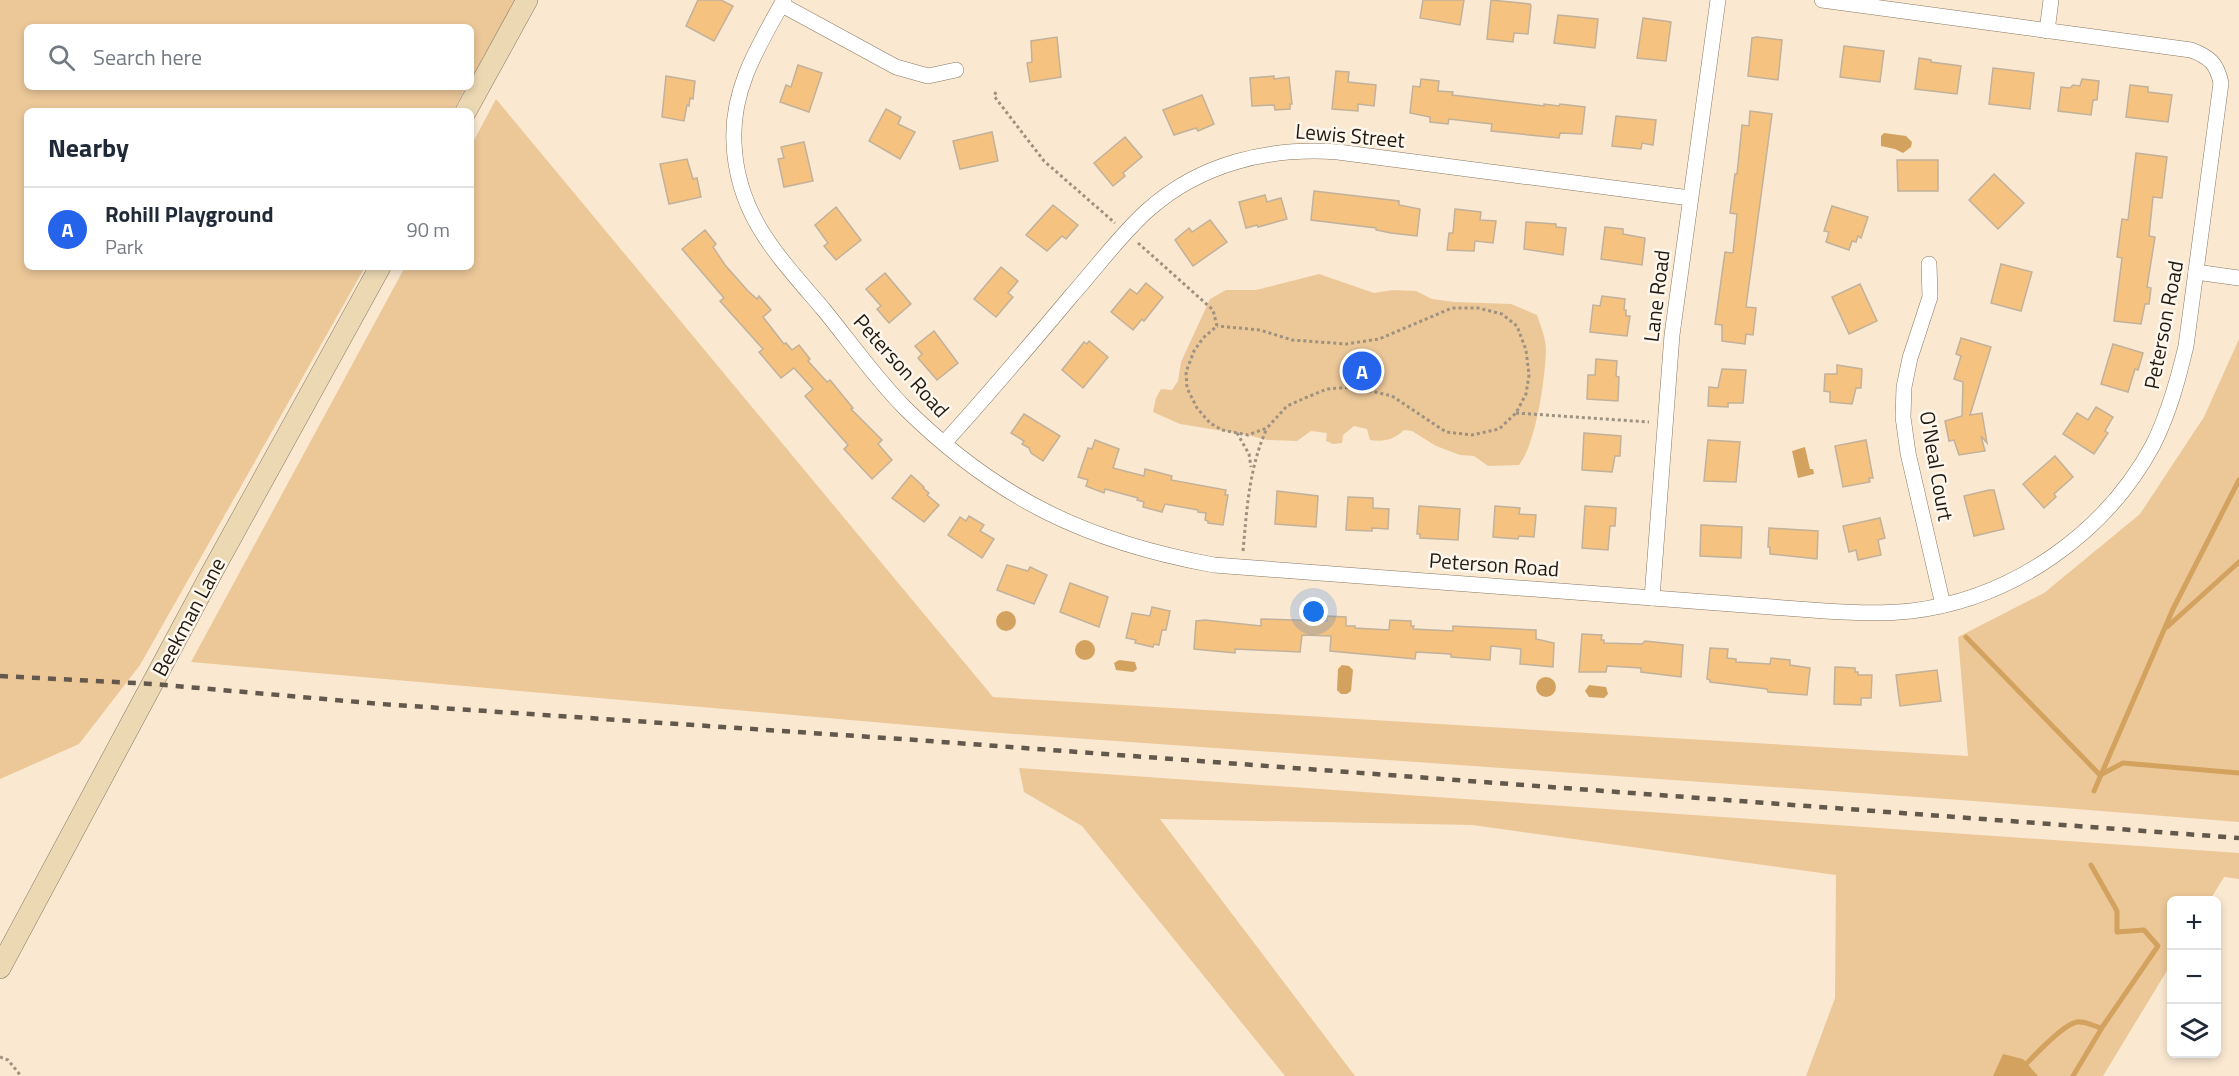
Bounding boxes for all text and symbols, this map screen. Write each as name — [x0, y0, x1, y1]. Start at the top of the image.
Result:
search box — [24, 24, 474, 90]
text: Search here — [93, 40, 202, 74]
icon: search — [45, 41, 78, 74]
street label: Lewis Street — [1294, 114, 1407, 156]
text: Nearby — [48, 128, 129, 167]
text: Rohill Playground — [105, 197, 274, 231]
text: A — [61, 214, 74, 245]
text: 90 m — [406, 214, 450, 245]
text: Park — [105, 231, 143, 262]
street label: Lane Road — [1634, 248, 1678, 344]
street label: Peterson Road — [2135, 258, 2191, 392]
street label: Peterson Road — [846, 306, 957, 424]
pin: A — [1342, 348, 1382, 394]
street label: O'Neal Court — [1912, 408, 1962, 524]
street label: Peterson Road — [1428, 543, 1560, 585]
street label: Beekman Lane — [143, 551, 233, 682]
your location — [1299, 597, 1328, 626]
map controls — [2167, 896, 2221, 1058]
button: + — [2167, 896, 2221, 950]
button: − — [2167, 950, 2221, 1004]
button: layers — [2167, 1004, 2221, 1058]

